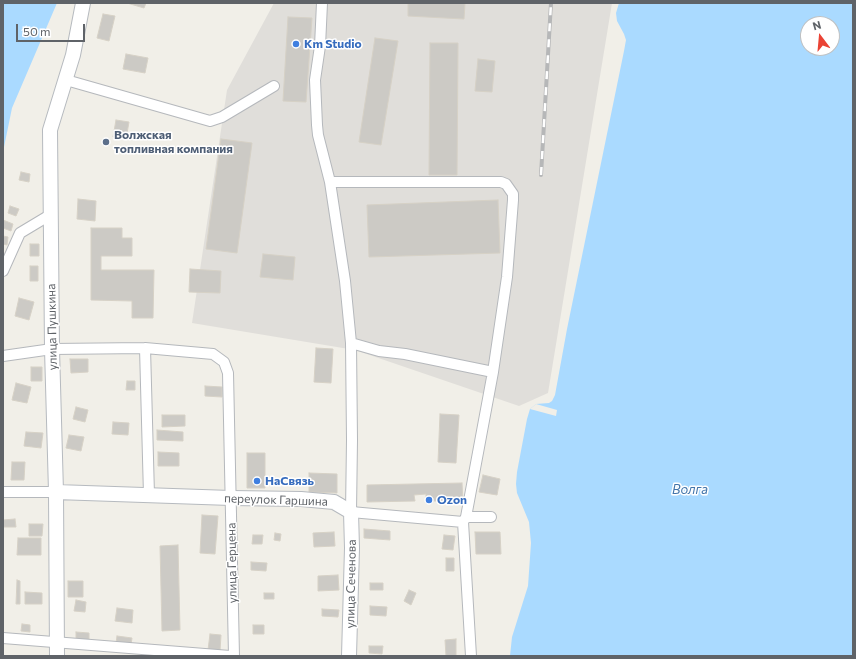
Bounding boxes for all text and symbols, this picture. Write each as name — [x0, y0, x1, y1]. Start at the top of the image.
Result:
scale bar — [18, 16, 87, 42]
north arrow — [800, 16, 840, 56]
text: N — [811, 18, 823, 32]
text: 50 m — [23, 24, 51, 38]
place label: Кm Studio — [304, 37, 362, 51]
marker: Кm Studio — [291, 39, 301, 49]
place label: Волжская топливная компания — [114, 128, 233, 156]
marker: Волжская топливная компания — [101, 137, 111, 147]
street label: улица Пушкина — [44, 284, 60, 370]
place label: НаСвязь — [265, 474, 314, 488]
marker: НаСвязь — [252, 476, 262, 486]
water label: Волга — [672, 482, 708, 498]
street label: переулок Гаршина — [224, 491, 328, 509]
place label: Ozon — [437, 493, 467, 507]
marker: Ozon — [424, 495, 434, 505]
street label: улица Герцена — [224, 523, 240, 603]
street label: улица Сеченова — [343, 539, 359, 629]

